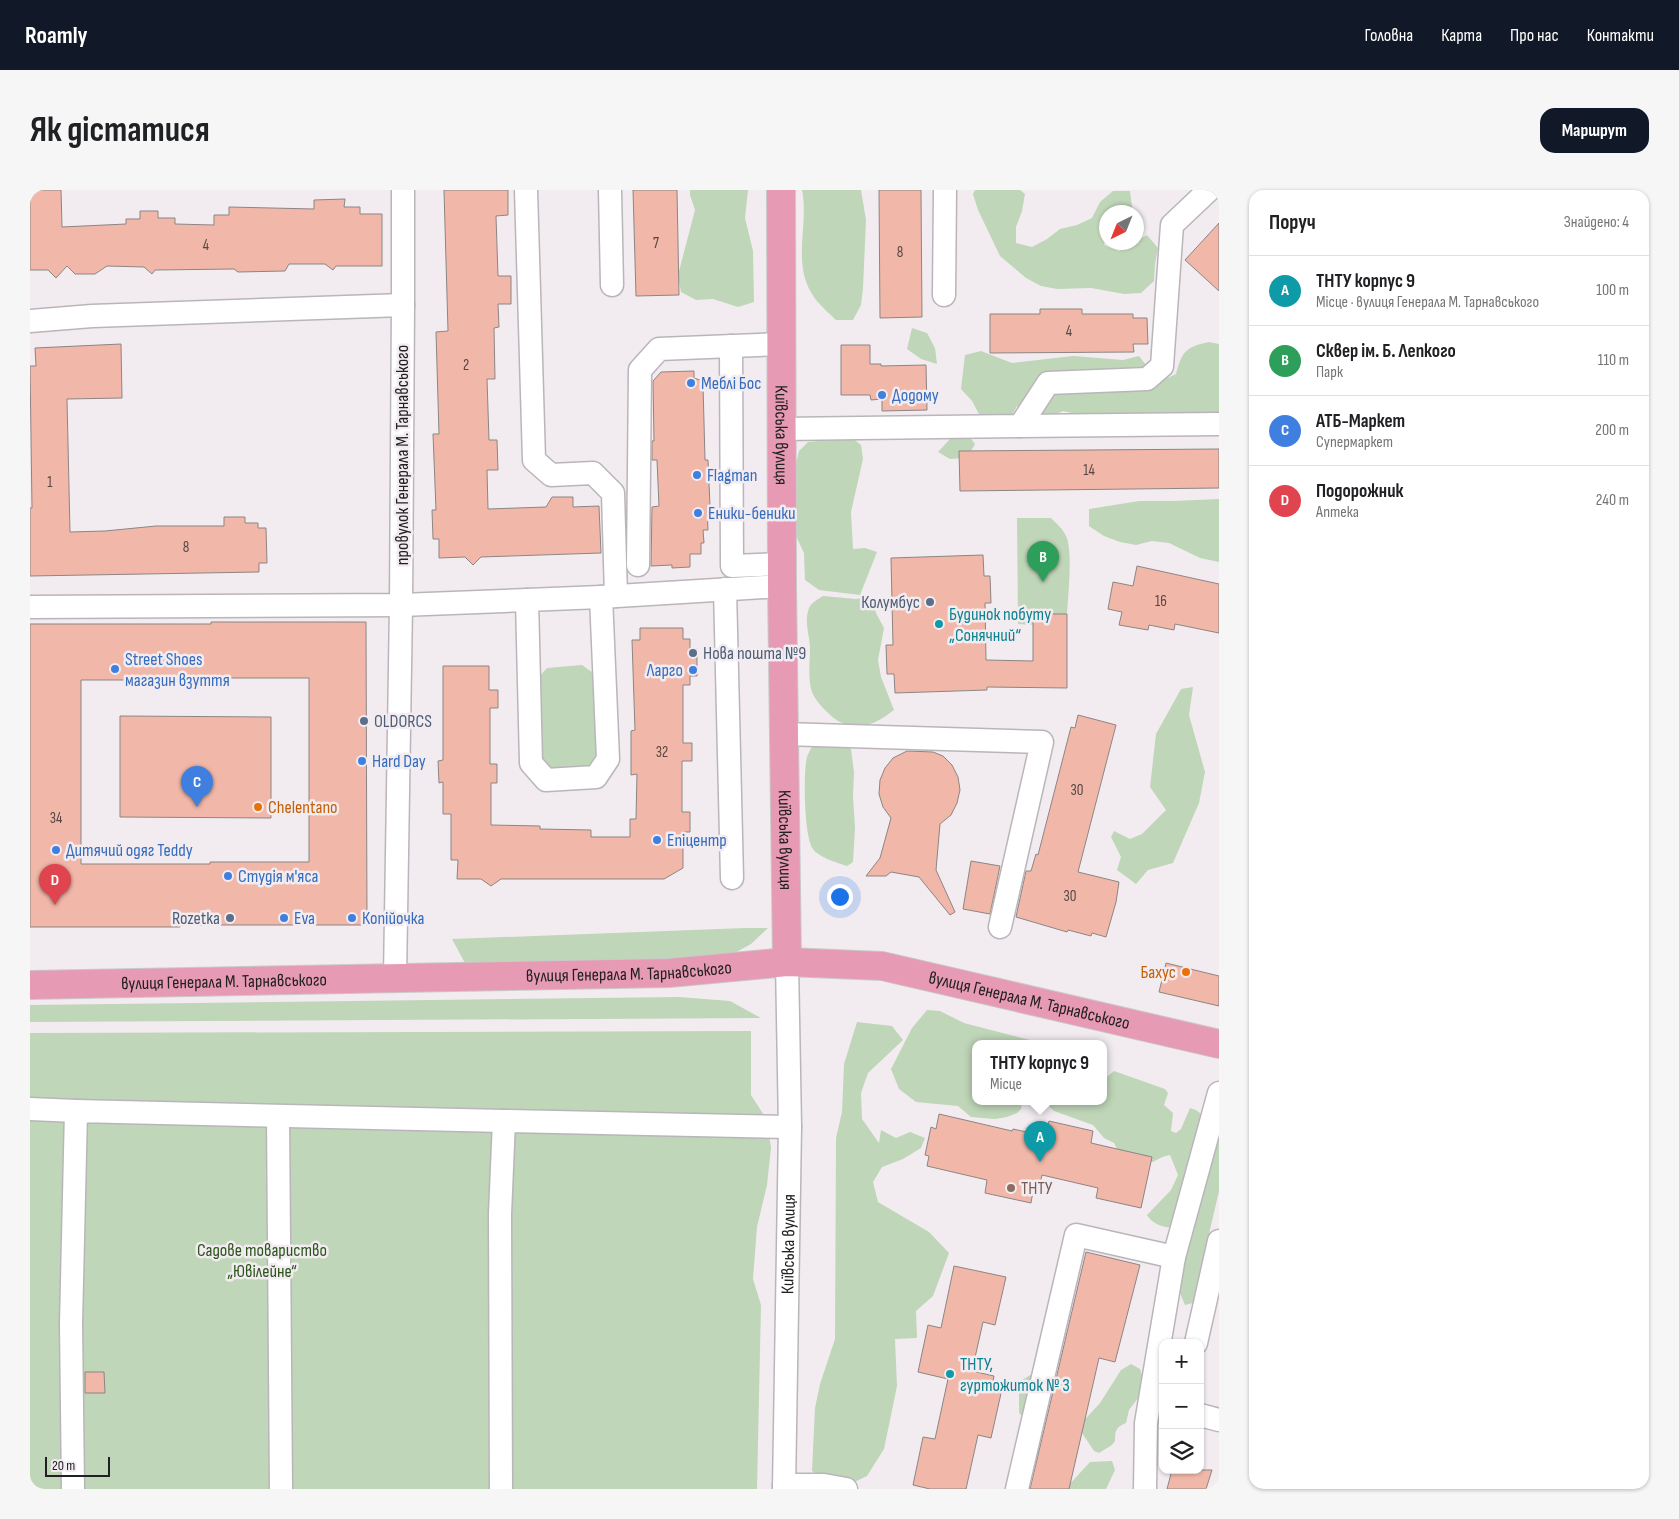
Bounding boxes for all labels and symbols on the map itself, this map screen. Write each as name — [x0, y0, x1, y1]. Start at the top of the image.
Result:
north arrow — [1099, 205, 1144, 250]
house number: 7 — [653, 234, 659, 253]
house number: 4 — [203, 236, 209, 255]
house number: 8 — [897, 243, 903, 262]
house number: 4 — [1066, 322, 1072, 341]
street label: провулок Генерала М. Тарнавського — [392, 345, 413, 565]
house number: 2 — [463, 356, 469, 375]
place label: Меблі Бос — [701, 373, 761, 394]
marker: Меблі Бос — [685, 377, 697, 389]
street label: Київська вулиця — [771, 385, 792, 485]
place label: Додому — [892, 385, 939, 406]
marker: Додому — [876, 389, 888, 401]
house number: 14 — [1083, 461, 1095, 480]
place label: Flagman — [707, 465, 758, 486]
marker: Flagman — [691, 469, 703, 481]
house number: 1 — [47, 473, 53, 492]
place label: Еники-беники — [708, 503, 796, 524]
marker: Еники-беники — [692, 507, 704, 519]
house number: 8 — [183, 538, 189, 557]
pin: B — [1027, 541, 1059, 582]
place label: Колумбус — [861, 592, 920, 613]
house number: 16 — [1155, 592, 1167, 611]
marker: Колумбус — [924, 596, 936, 608]
place label: Будинок побуту „Сонячний“ — [949, 604, 1051, 646]
marker: Будинок побуту „Сонячний“ — [933, 618, 945, 630]
place label: Нова пошта №9 — [703, 643, 806, 664]
marker: Нова пошта №9 — [687, 647, 699, 659]
place label: Street Shoes магазин взуття — [125, 649, 230, 691]
place label: Ларго — [646, 660, 683, 681]
marker: Street Shoes магазин взуття — [109, 663, 121, 675]
marker: Ларго — [687, 664, 699, 676]
place label: OLDORCS — [374, 711, 432, 732]
marker: OLDORCS — [358, 715, 370, 727]
house number: 32 — [656, 743, 668, 762]
place label: Hard Day — [372, 751, 426, 772]
marker: Hard Day — [356, 755, 368, 767]
pin: C — [181, 766, 213, 807]
house number: 30 — [1071, 781, 1083, 800]
street label: Київська вулиця — [774, 790, 797, 890]
place label: Chelentano — [268, 797, 338, 818]
marker: Chelentano — [252, 801, 264, 813]
house number: 34 — [50, 809, 62, 828]
place label: Епіцентр — [667, 830, 727, 851]
marker: Епіцентр — [651, 834, 663, 846]
place label: Дитячий одяг Teddy — [66, 840, 193, 861]
marker: Дитячий одяг Teddy — [50, 844, 62, 856]
pin: D — [39, 864, 71, 905]
place label: Студія м'яса — [238, 866, 318, 887]
marker: Студія м'яса — [222, 870, 234, 882]
your location — [827, 884, 853, 910]
house number: 30 — [1064, 887, 1076, 906]
place label: Rozetka — [172, 908, 220, 929]
place label: Eva — [294, 908, 315, 929]
place label: Копійочка — [362, 908, 424, 929]
marker: Rozetka — [224, 912, 236, 924]
marker: Eva — [278, 912, 290, 924]
marker: Копійочка — [346, 912, 358, 924]
street label: вулиця Генерала М. Тарнавського — [526, 957, 733, 986]
place label: Бахус — [1141, 962, 1176, 983]
marker: Бахус — [1180, 966, 1192, 978]
street label: вулиця Генерала М. Тарнавського — [927, 967, 1132, 1034]
street label: вулиця Генерала М. Тарнавського — [121, 969, 327, 994]
pin: A — [1024, 1121, 1056, 1162]
place label: ТНТУ — [1021, 1178, 1053, 1199]
marker: ТНТУ — [1005, 1182, 1017, 1194]
street label: Київська вулиця — [777, 1194, 799, 1294]
park label: Садове товариство „Ювілейне“ — [197, 1240, 327, 1282]
place label: ТНТУ, гуртожиток № 3 — [960, 1354, 1070, 1396]
marker: ТНТУ, гуртожиток № 3 — [944, 1368, 956, 1380]
scale bar — [45, 1454, 110, 1477]

